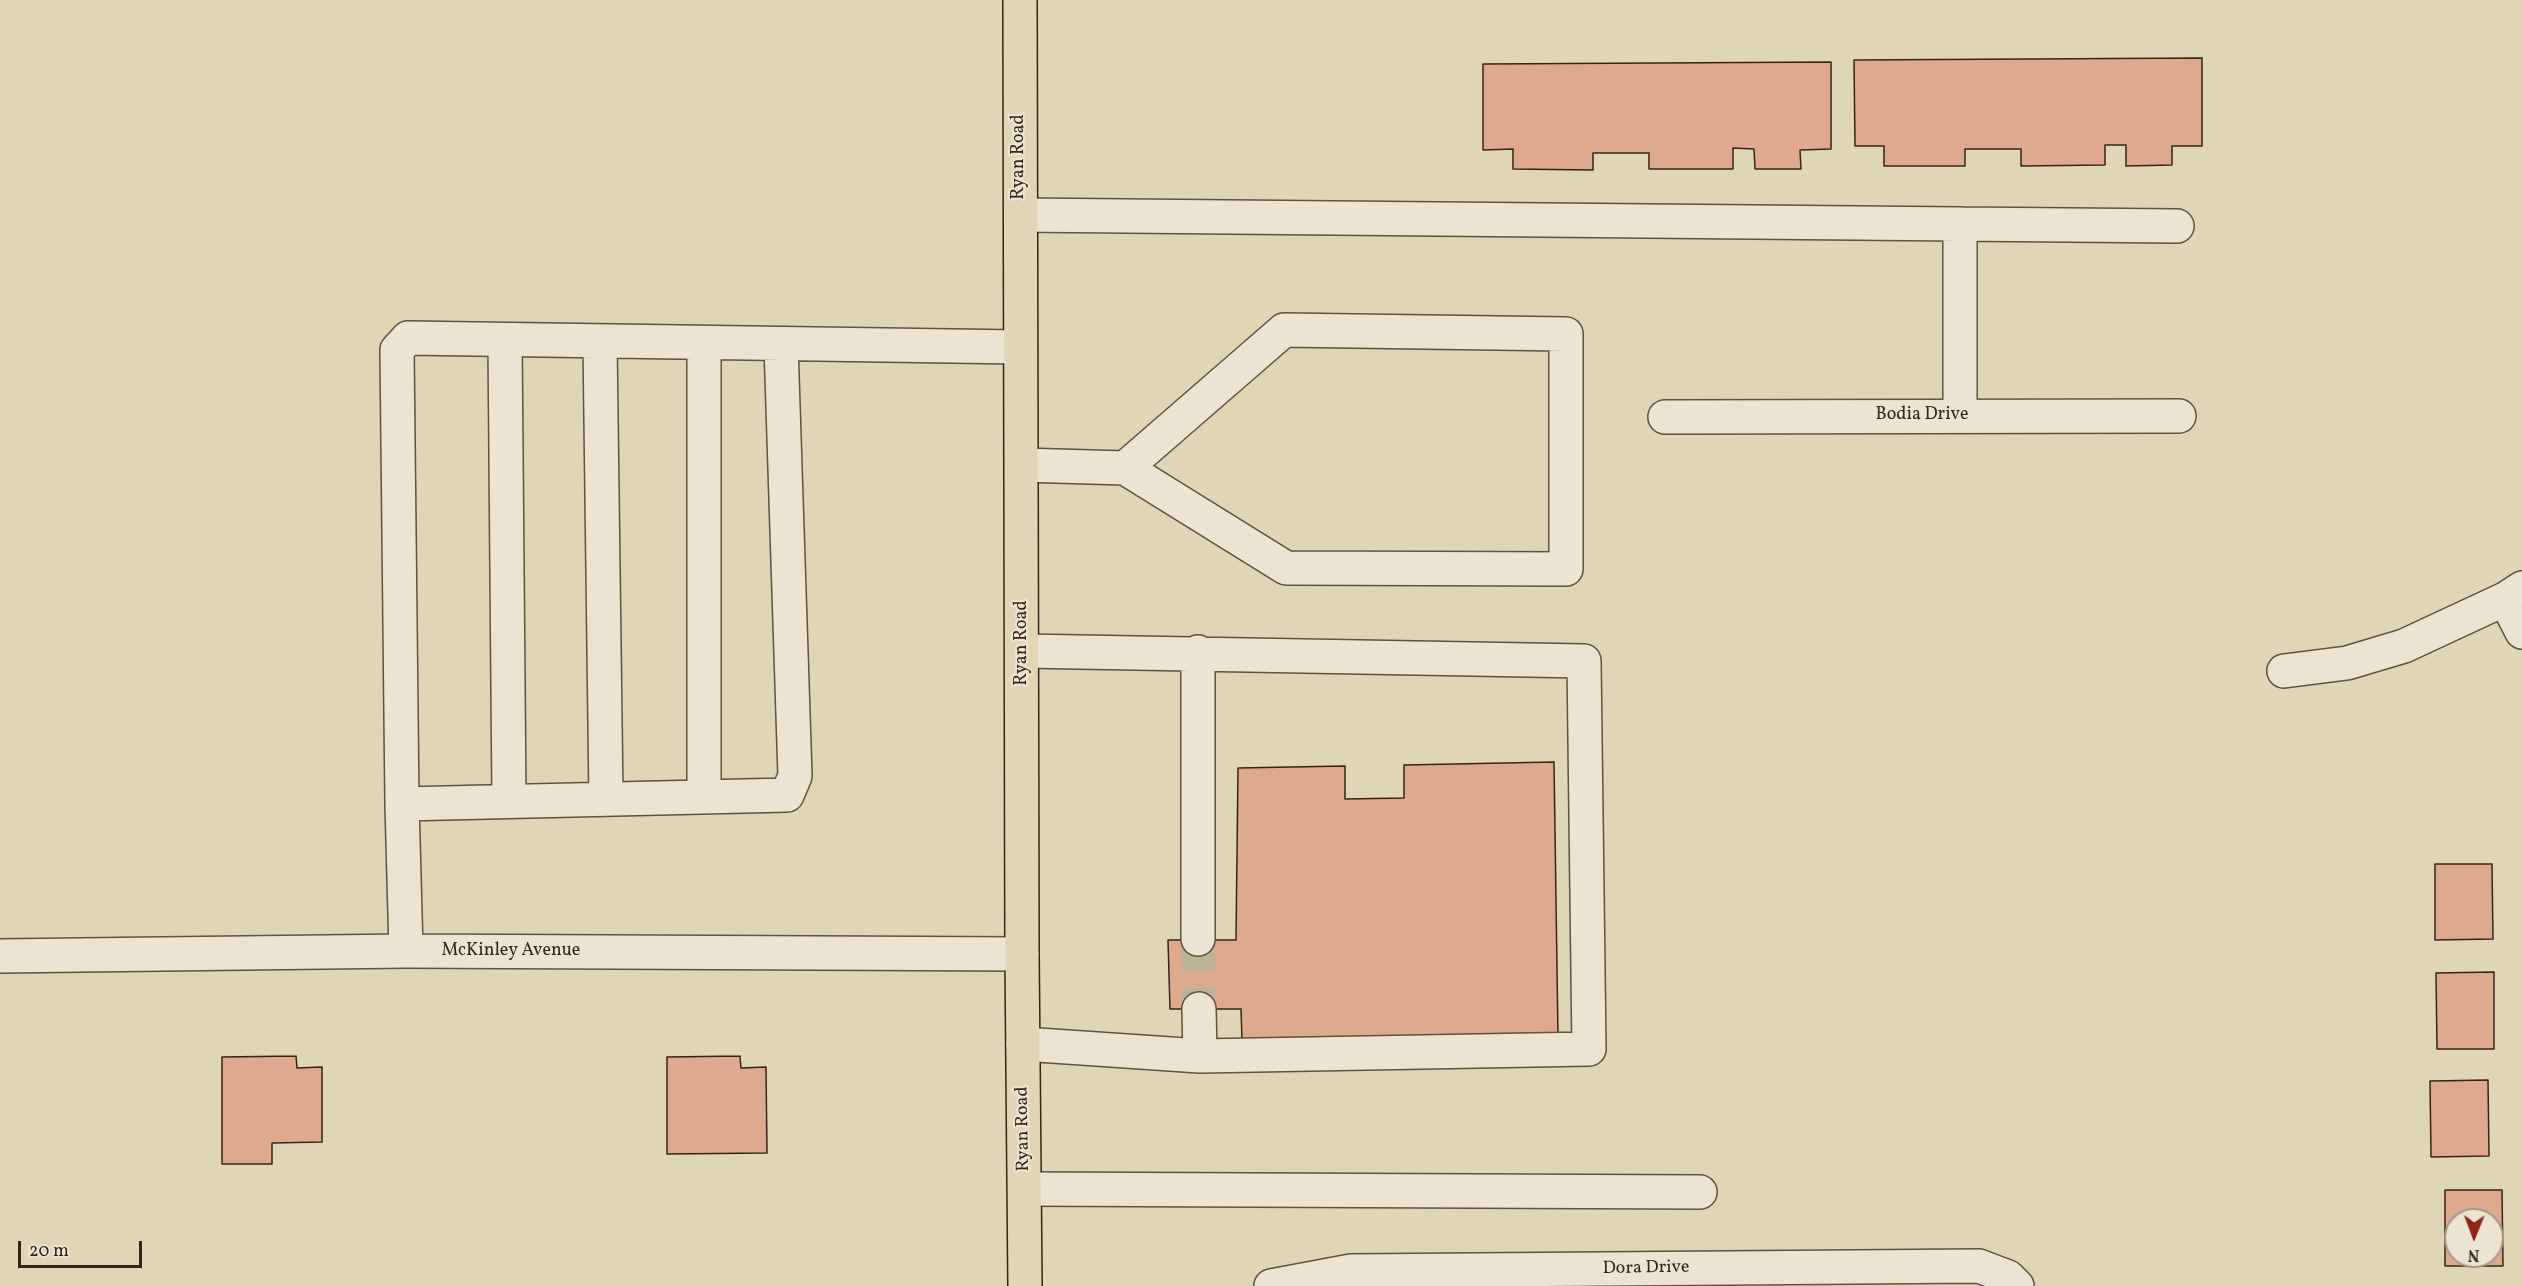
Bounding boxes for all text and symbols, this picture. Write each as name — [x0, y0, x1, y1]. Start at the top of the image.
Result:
street label: Ryan Road — [1009, 114, 1031, 200]
street label: Bodia Drive — [1876, 405, 1968, 427]
street label: Ryan Road — [1012, 600, 1034, 686]
street label: McKinley Avenue — [442, 941, 580, 963]
street label: Ryan Road — [1012, 1086, 1036, 1172]
north arrow — [2444, 1208, 2504, 1268]
scale bar — [21, 1229, 146, 1267]
text: 20 m — [29, 1239, 69, 1264]
text: N — [2468, 1243, 2480, 1265]
street label: Dora Drive — [1602, 1257, 1690, 1281]

